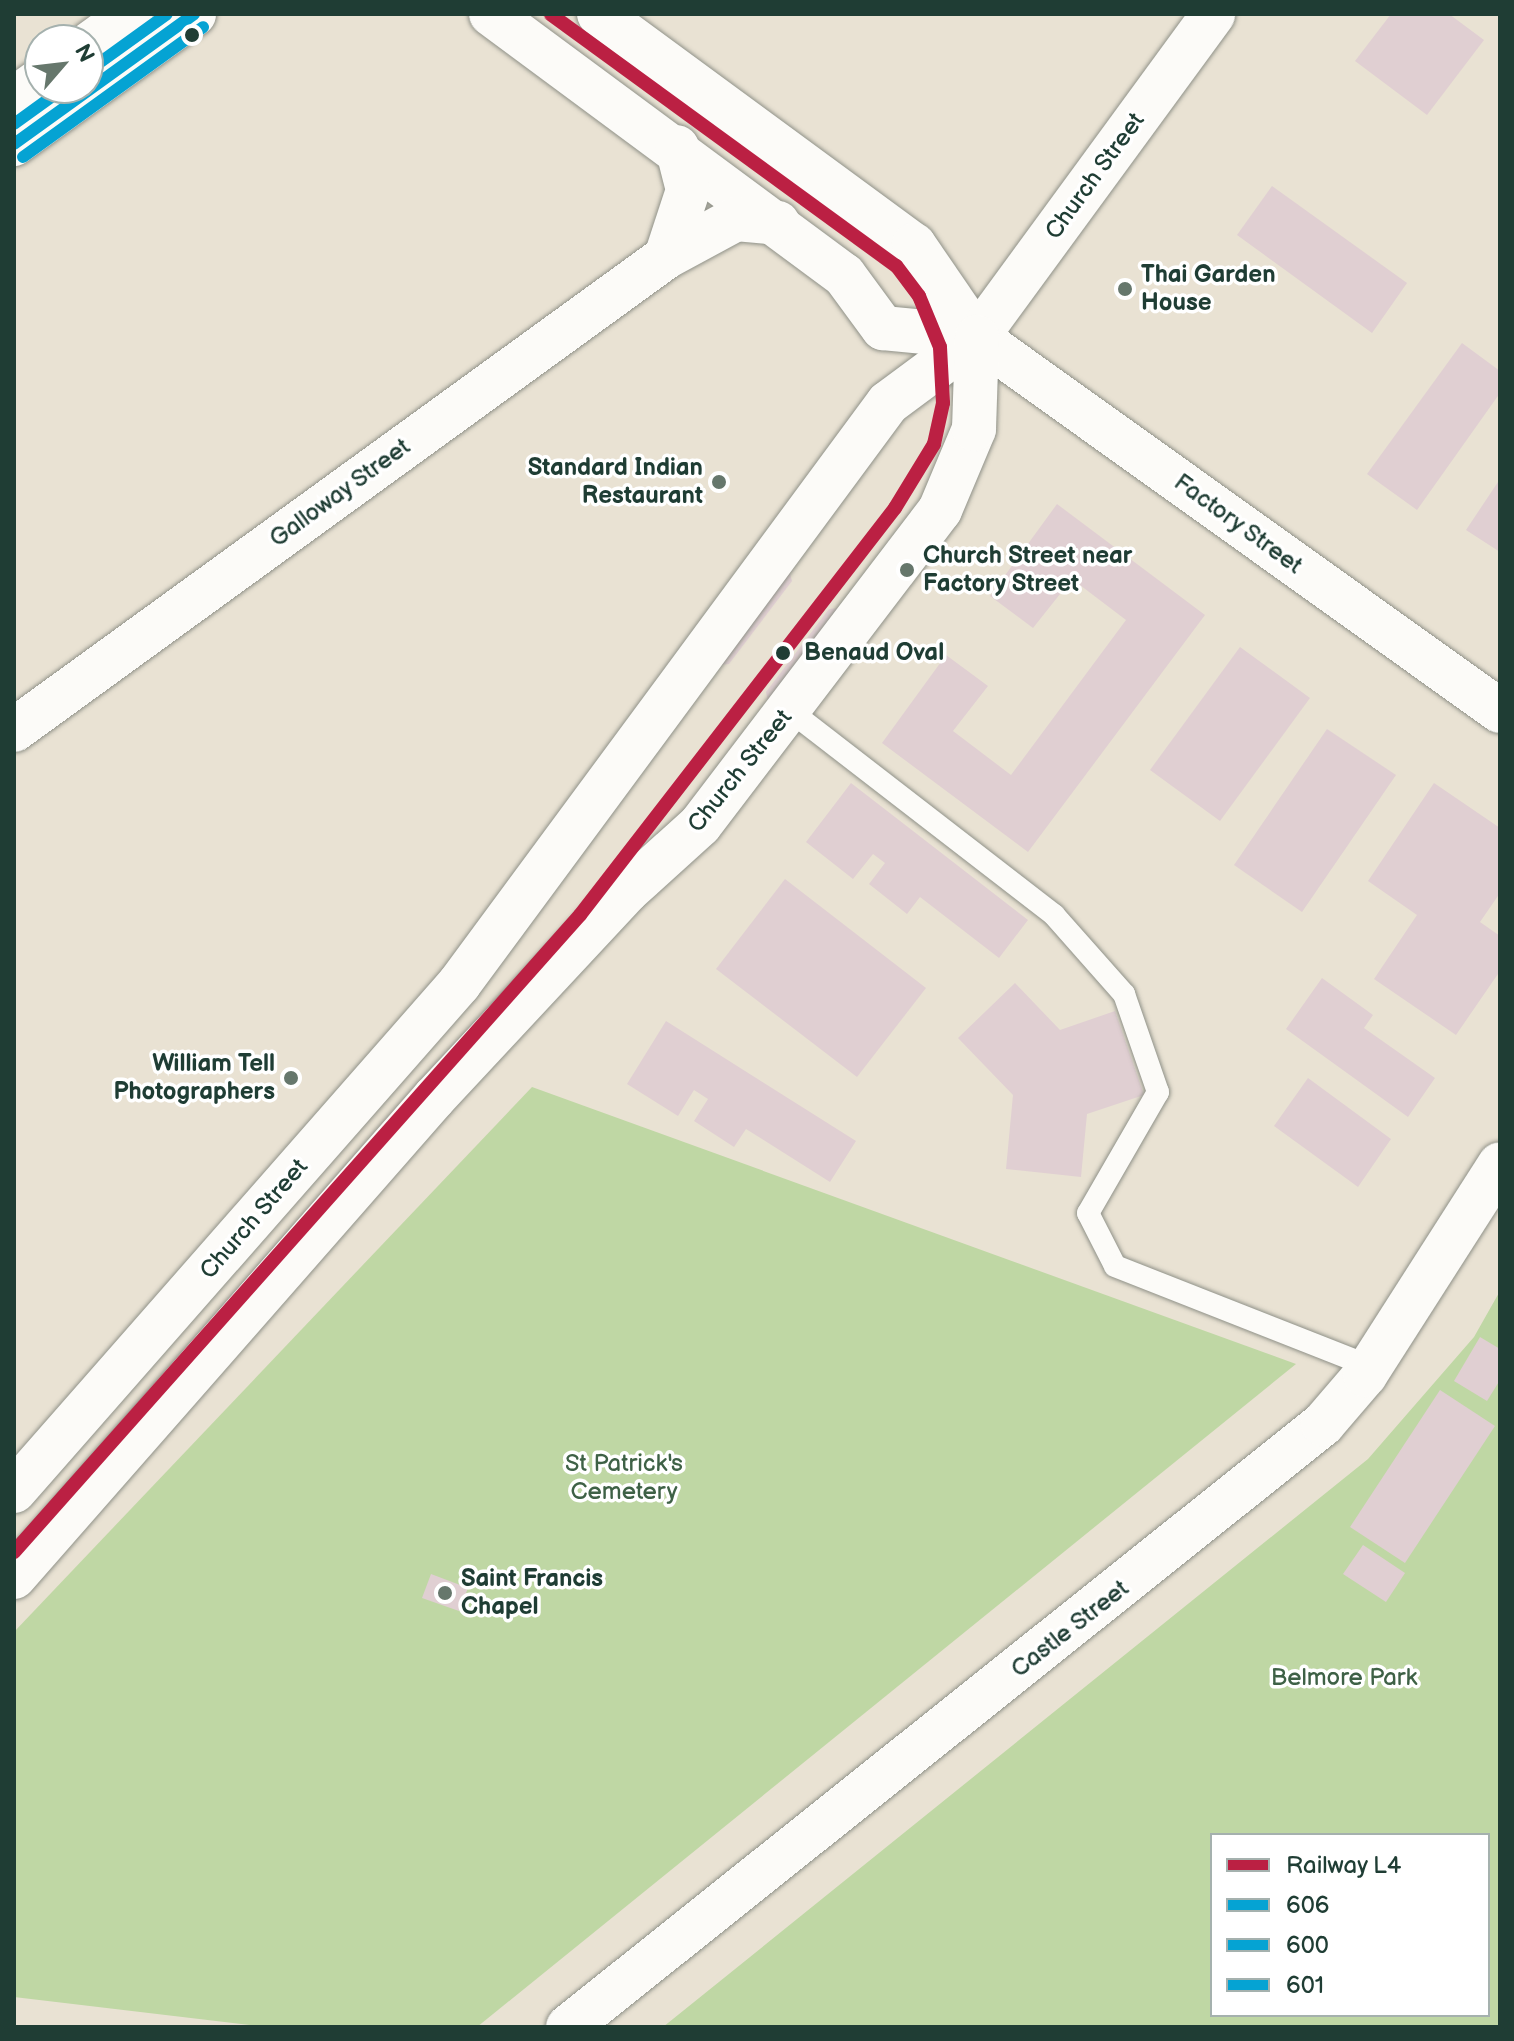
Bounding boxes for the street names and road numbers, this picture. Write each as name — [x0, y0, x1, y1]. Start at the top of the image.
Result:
street label: Church Street — [1039, 107, 1151, 245]
street label: Galloway Street — [263, 432, 417, 554]
street label: Factory Street — [1168, 467, 1308, 581]
street label: Church Street — [682, 704, 798, 838]
street label: Church Street — [194, 1153, 314, 1285]
street label: Castle Street — [1005, 1574, 1135, 1684]

